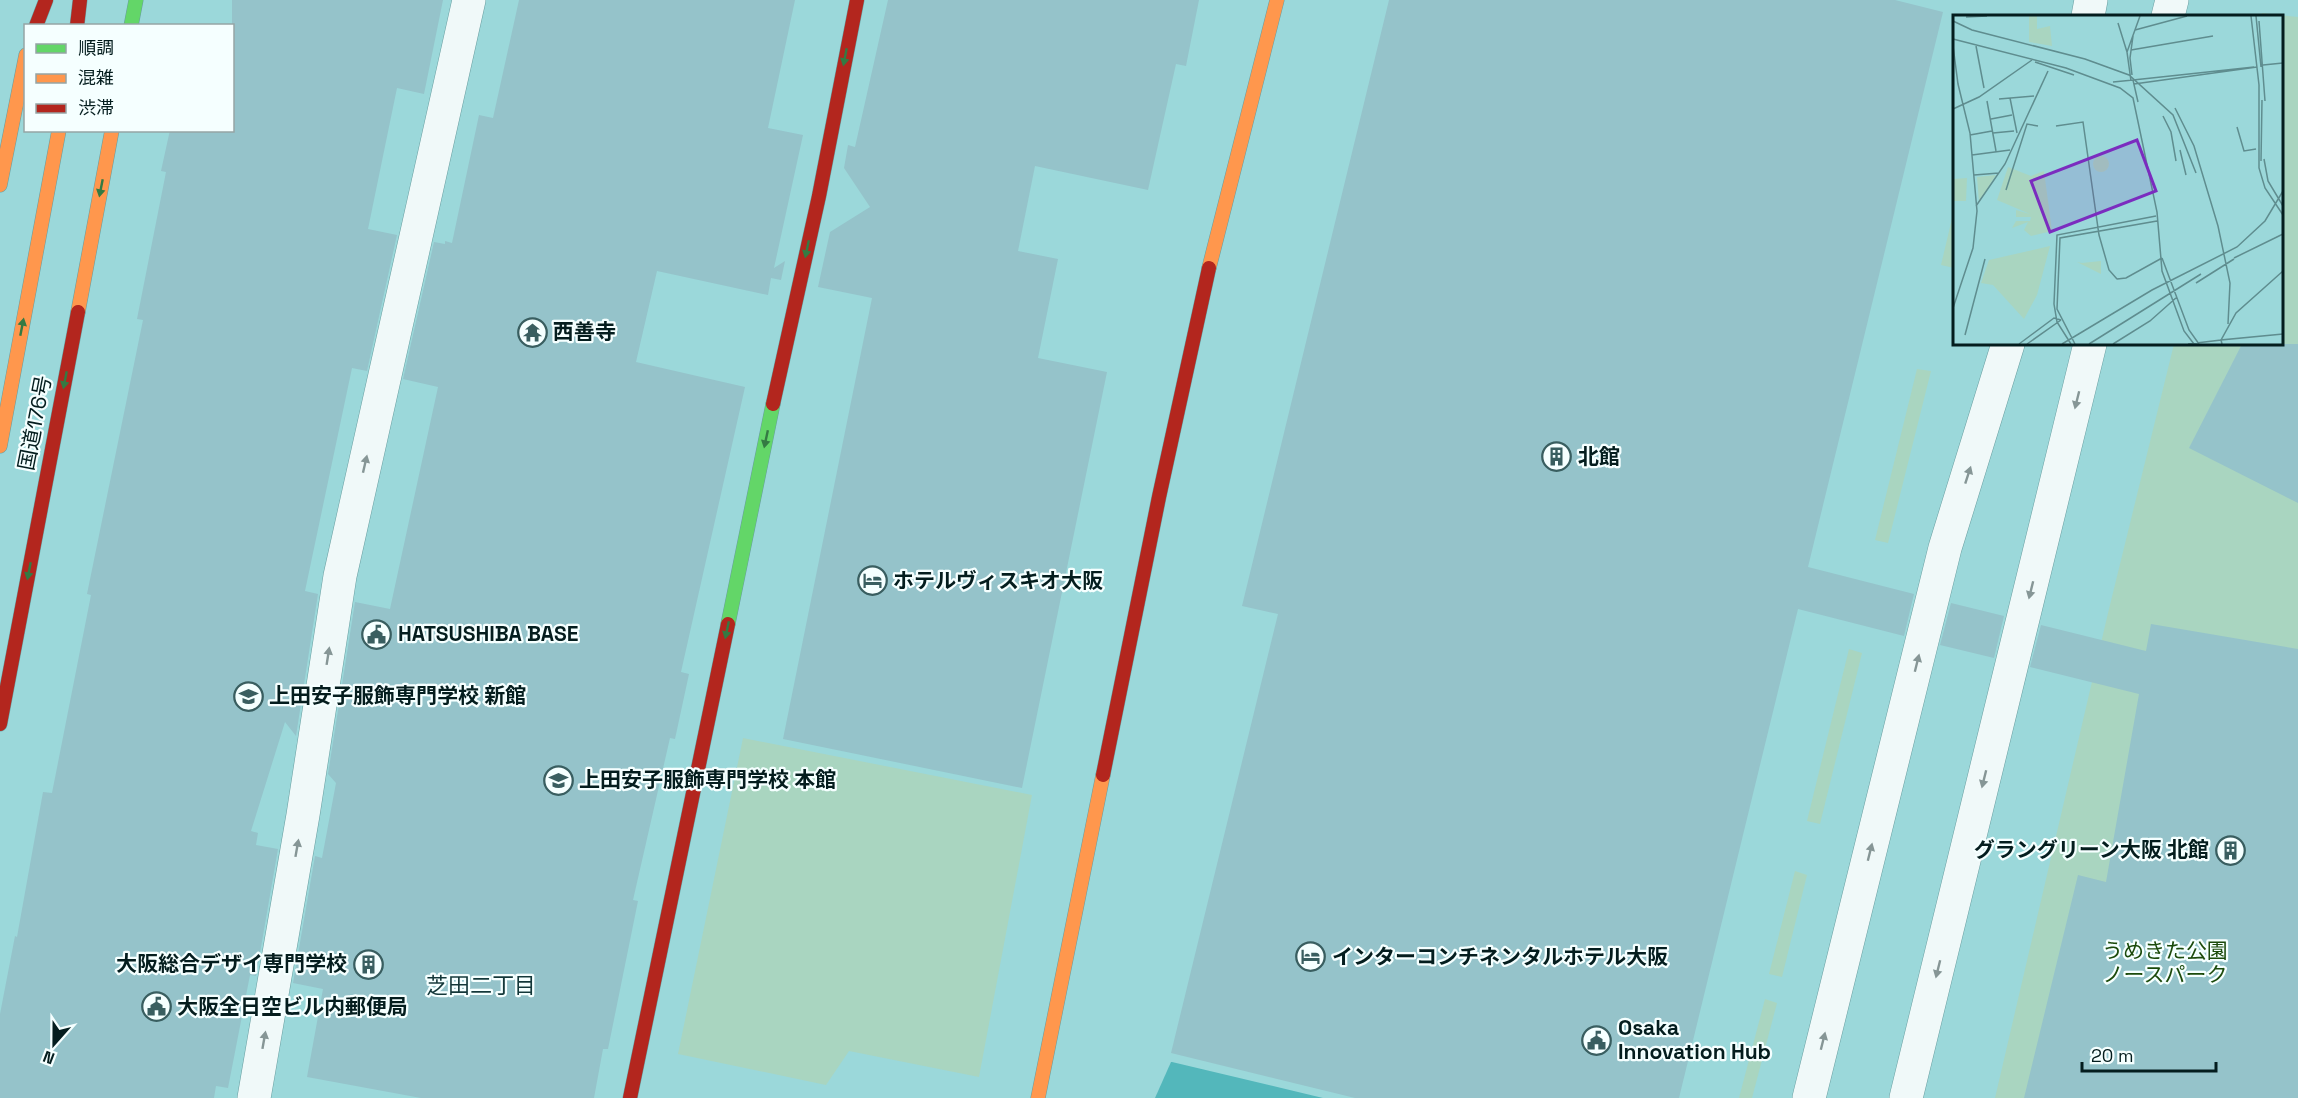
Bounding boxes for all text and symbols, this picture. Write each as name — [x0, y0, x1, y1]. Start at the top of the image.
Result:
inset map — [1953, 15, 2283, 345]
legend — [24, 24, 234, 132]
text: 順調 — [78, 36, 114, 59]
one-way arrow — [840, 48, 849, 67]
text: 混雑 — [78, 66, 114, 89]
text: 渋滞 — [78, 96, 114, 119]
one-way arrow — [96, 179, 105, 198]
one-way arrow — [802, 239, 811, 258]
temple icon: 西善寺 — [516, 316, 548, 348]
one-way arrow — [18, 317, 27, 336]
place label: 西善寺 — [553, 318, 616, 345]
one-way arrow — [60, 370, 69, 389]
street label: 国道176号 — [12, 373, 57, 473]
one-way arrow — [2071, 391, 2081, 410]
one-way arrow — [761, 430, 770, 449]
building icon: 北館 — [1541, 441, 1573, 473]
place label: 北館 — [1578, 443, 1620, 470]
one-way arrow — [361, 455, 371, 474]
one-way arrow — [1964, 466, 1974, 484]
one-way arrow — [24, 562, 33, 581]
hotel icon: ホテルヴィスキオ大阪 — [856, 565, 888, 597]
place label: ホテルヴィスキオ大阪 — [893, 567, 1103, 594]
one-way arrow — [2025, 581, 2035, 599]
public building icon: HATSUSHIBA BASE — [361, 618, 393, 650]
place label: HATSUSHIBA BASE — [398, 620, 578, 647]
one-way arrow — [722, 621, 731, 640]
one-way arrow — [324, 646, 333, 665]
one-way arrow — [1912, 653, 1922, 672]
school or university icon: 上田安子服飾専門学校 新館 — [232, 680, 264, 712]
place label: 上田安子服飾専門学校 新館 — [269, 682, 526, 709]
school or university icon: 上田安子服飾専門学校 本館 — [542, 764, 574, 796]
place label: 上田安子服飾専門学校 本館 — [579, 766, 836, 793]
one-way arrow — [1979, 770, 1989, 788]
building icon: グラングリーン大阪 北館 — [2214, 834, 2246, 866]
place label: グラングリーン大阪 北館 — [1974, 836, 2209, 863]
one-way arrow — [293, 839, 302, 858]
one-way arrow — [1866, 843, 1876, 861]
park label: うめきた公園 ノースパーク — [2102, 937, 2228, 988]
hotel icon: インターコンチネンタルホテル大阪 — [1295, 941, 1327, 973]
place label: インターコンチネンタルホテル大阪 — [1332, 943, 1668, 970]
building icon: 大阪総合デザイ専門学校 — [352, 948, 384, 980]
place label: 大阪総合デザイ専門学校 — [116, 950, 347, 977]
one-way arrow — [1932, 959, 1942, 978]
district label: 芝田二丁目 — [426, 971, 536, 999]
public building icon: 大阪全日空ビル内郵便局 — [140, 991, 172, 1023]
place label: 大阪全日空ビル内郵便局 — [177, 993, 408, 1020]
north arrow — [24, 1014, 84, 1074]
place label: Osaka Innovation Hub — [1618, 1014, 1771, 1065]
public building icon: Osaka Innovation Hub — [1581, 1024, 1613, 1056]
one-way arrow — [260, 1031, 269, 1050]
one-way arrow — [1819, 1032, 1829, 1050]
scale bar — [2082, 1035, 2216, 1073]
text: 20 m — [2091, 1044, 2134, 1067]
text: N — [40, 1046, 58, 1069]

